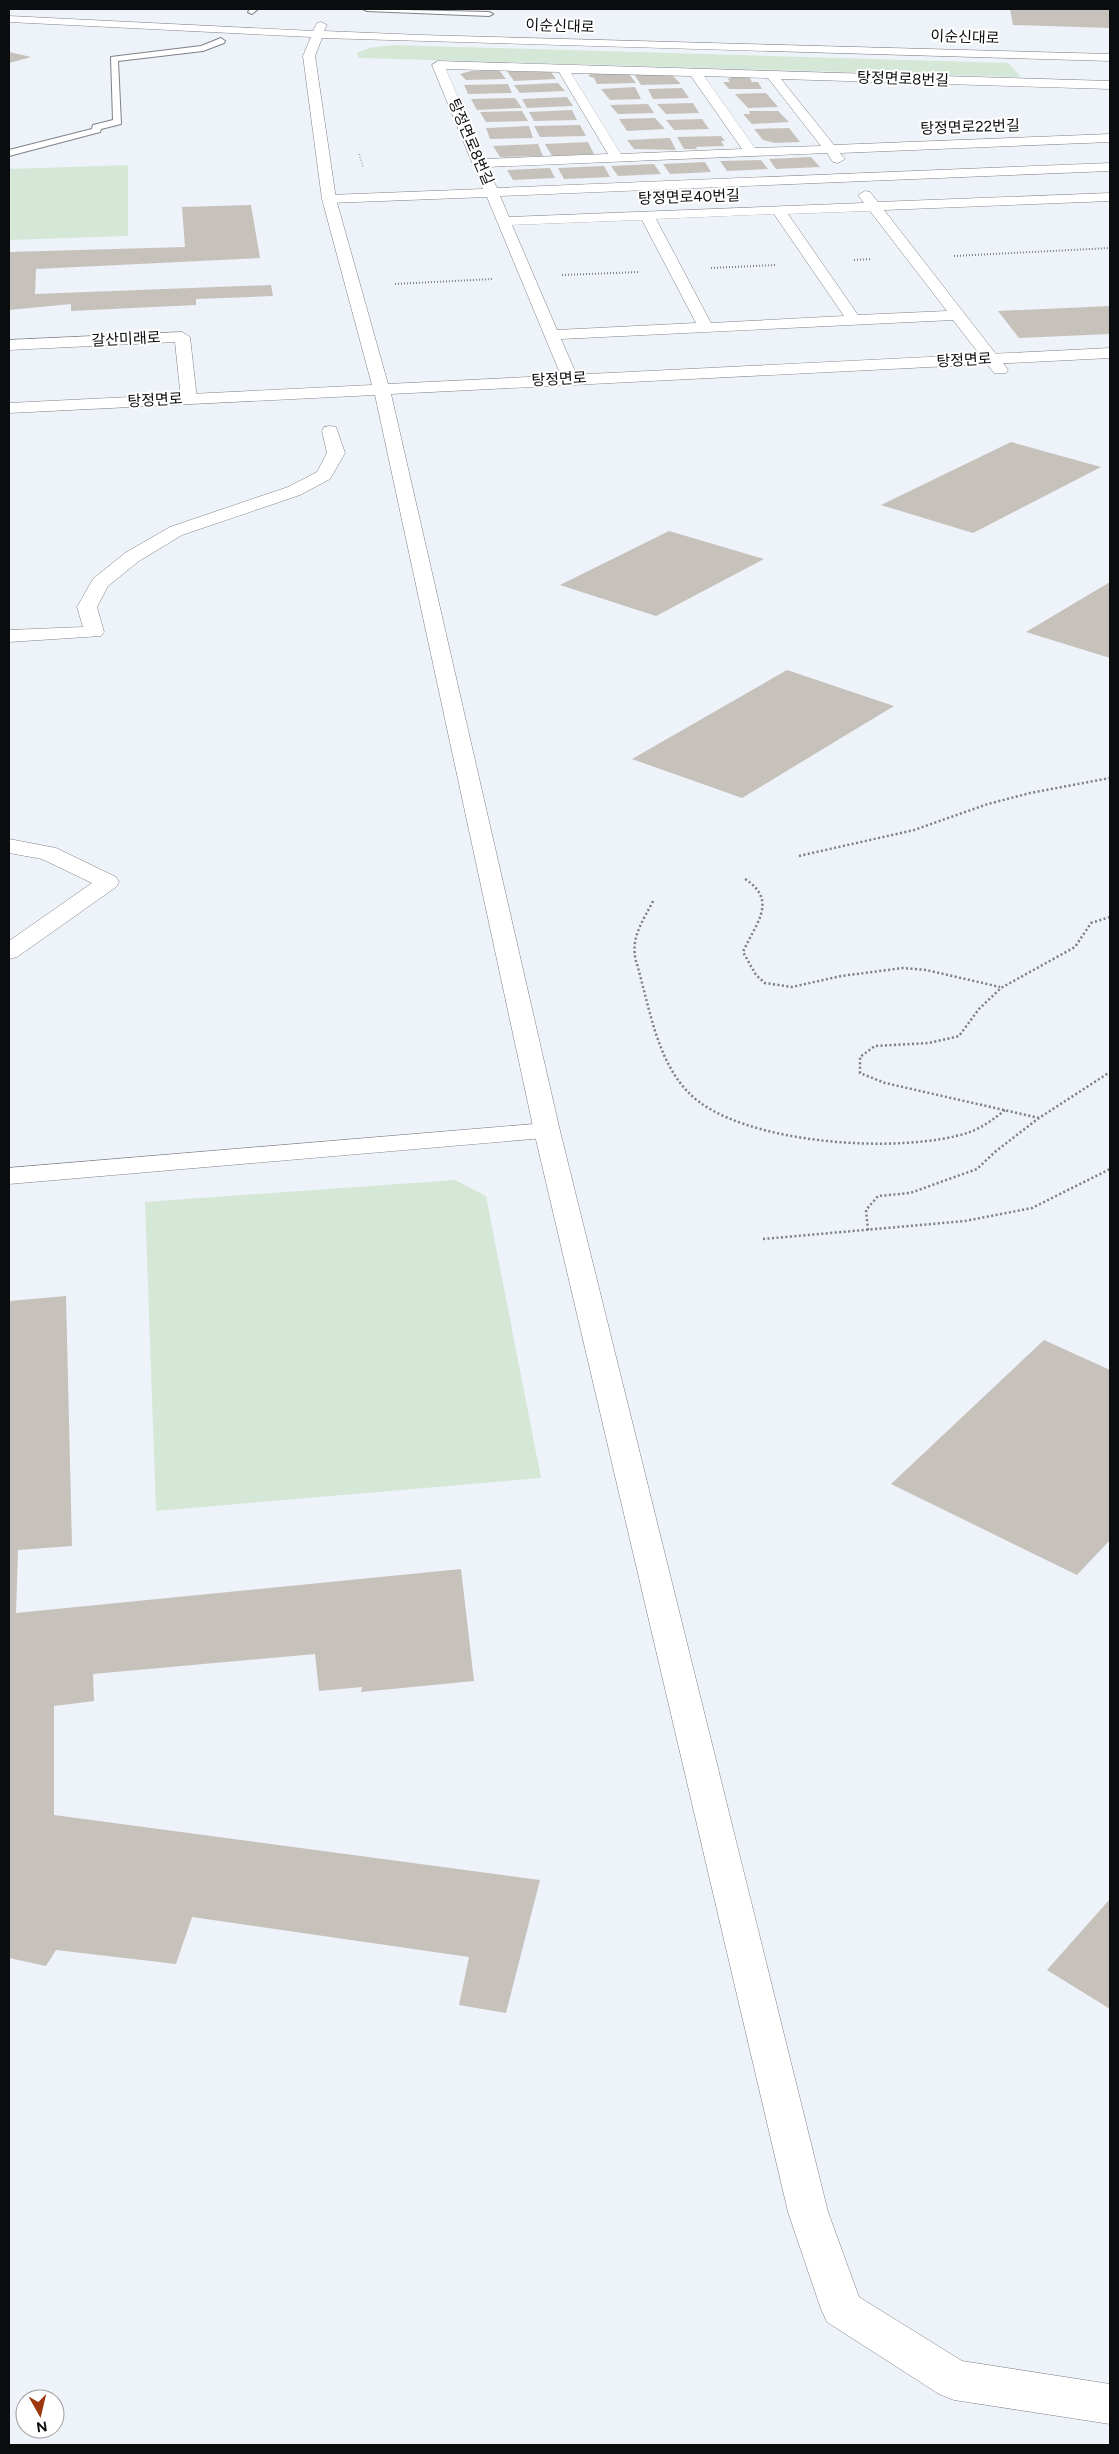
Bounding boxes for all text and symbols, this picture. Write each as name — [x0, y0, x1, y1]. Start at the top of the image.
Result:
street label: 이순신대로 — [525, 16, 595, 36]
street label: 이순신대로 — [930, 27, 1000, 47]
street label: 탕정면로8번길 — [857, 68, 949, 90]
street label: 탕정면로8번길 — [445, 96, 497, 188]
street label: 탕정면로22번길 — [920, 116, 1020, 138]
street label: 탕정면로40번길 — [638, 186, 740, 208]
street label: 갈산미래로 — [91, 328, 161, 350]
street label: 탕정면로 — [936, 350, 992, 370]
street label: 탕정면로 — [531, 369, 587, 389]
street label: 탕정면로 — [127, 390, 183, 410]
north arrow — [15, 2389, 65, 2439]
text: N — [35, 2417, 48, 2436]

